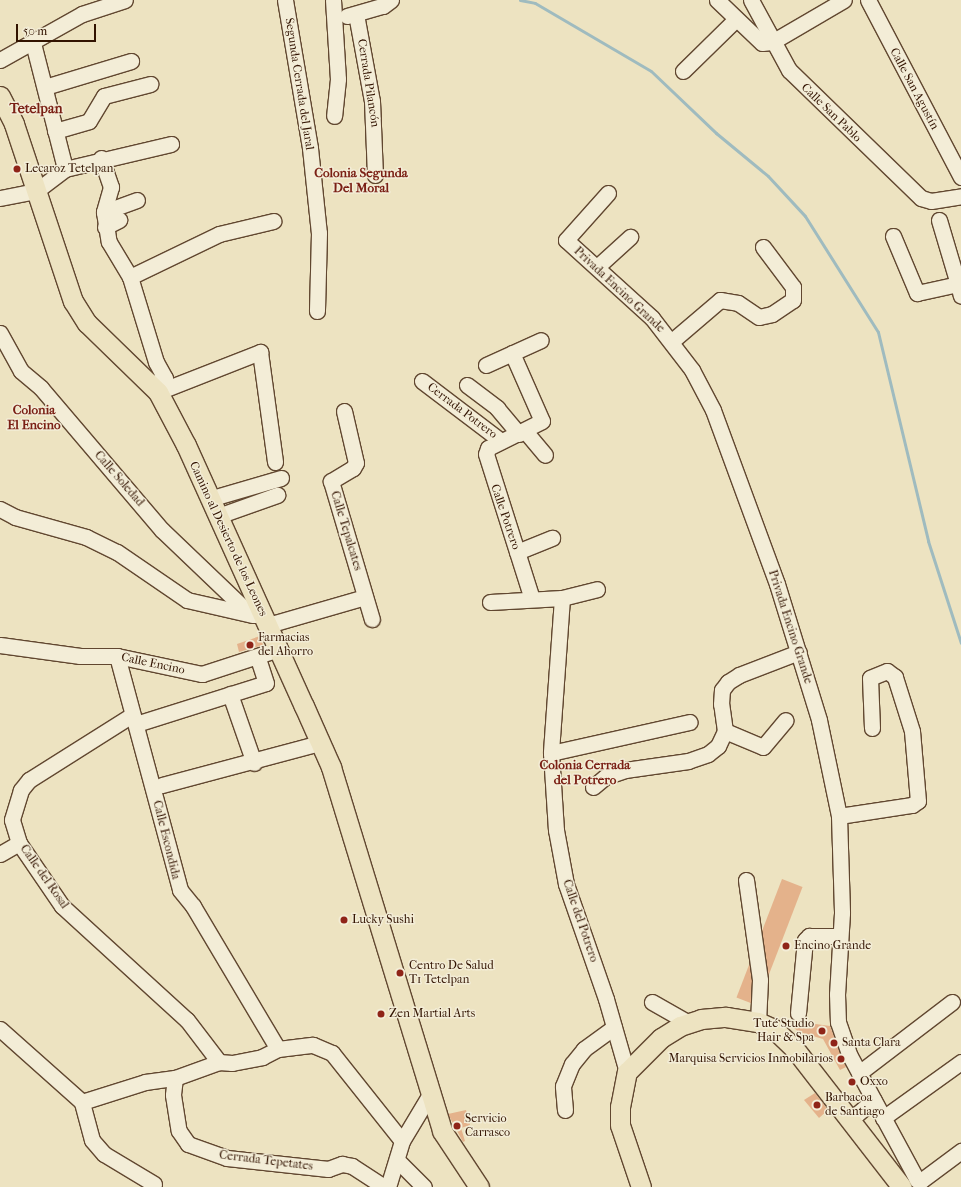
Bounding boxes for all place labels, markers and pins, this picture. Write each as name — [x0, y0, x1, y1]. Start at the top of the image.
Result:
place label: Lecaroz Tetelpan — [25, 162, 114, 176]
marker: Lecaroz Tetelpan — [12, 164, 22, 174]
place label: Farmacias del Ahorro — [258, 631, 313, 659]
marker: Farmacias del Ahorro — [245, 640, 255, 650]
place label: Lucky Sushi — [352, 913, 414, 927]
marker: Lucky Sushi — [339, 915, 349, 925]
place label: Encino Grande — [794, 939, 871, 953]
marker: Encino Grande — [781, 941, 791, 951]
place label: Centro De Salud T1 Tetelpan — [409, 959, 494, 987]
marker: Centro De Salud T1 Tetelpan — [394, 967, 406, 979]
place label: Zen Martial Arts — [389, 1007, 475, 1021]
marker: Zen Martial Arts — [376, 1009, 386, 1019]
place label: Tuté Studio Hair & Spa — [753, 1017, 814, 1045]
marker: Tuté Studio Hair & Spa — [817, 1026, 827, 1036]
place label: Santa Clara — [842, 1036, 901, 1050]
marker: Santa Clara — [829, 1038, 839, 1048]
place label: Marquisa Servicios Inmobilarios — [668, 1052, 833, 1066]
marker: Marquisa Servicios Inmobilarios — [836, 1054, 846, 1064]
place label: Oxxo — [860, 1075, 888, 1089]
marker: Oxxo — [847, 1077, 857, 1087]
place label: Barbacoa de Santiago — [825, 1091, 885, 1119]
marker: Barbacoa de Santiago — [812, 1100, 822, 1110]
place label: Servicio Carrasco — [465, 1112, 510, 1140]
marker: Servicio Carrasco — [452, 1121, 462, 1131]

